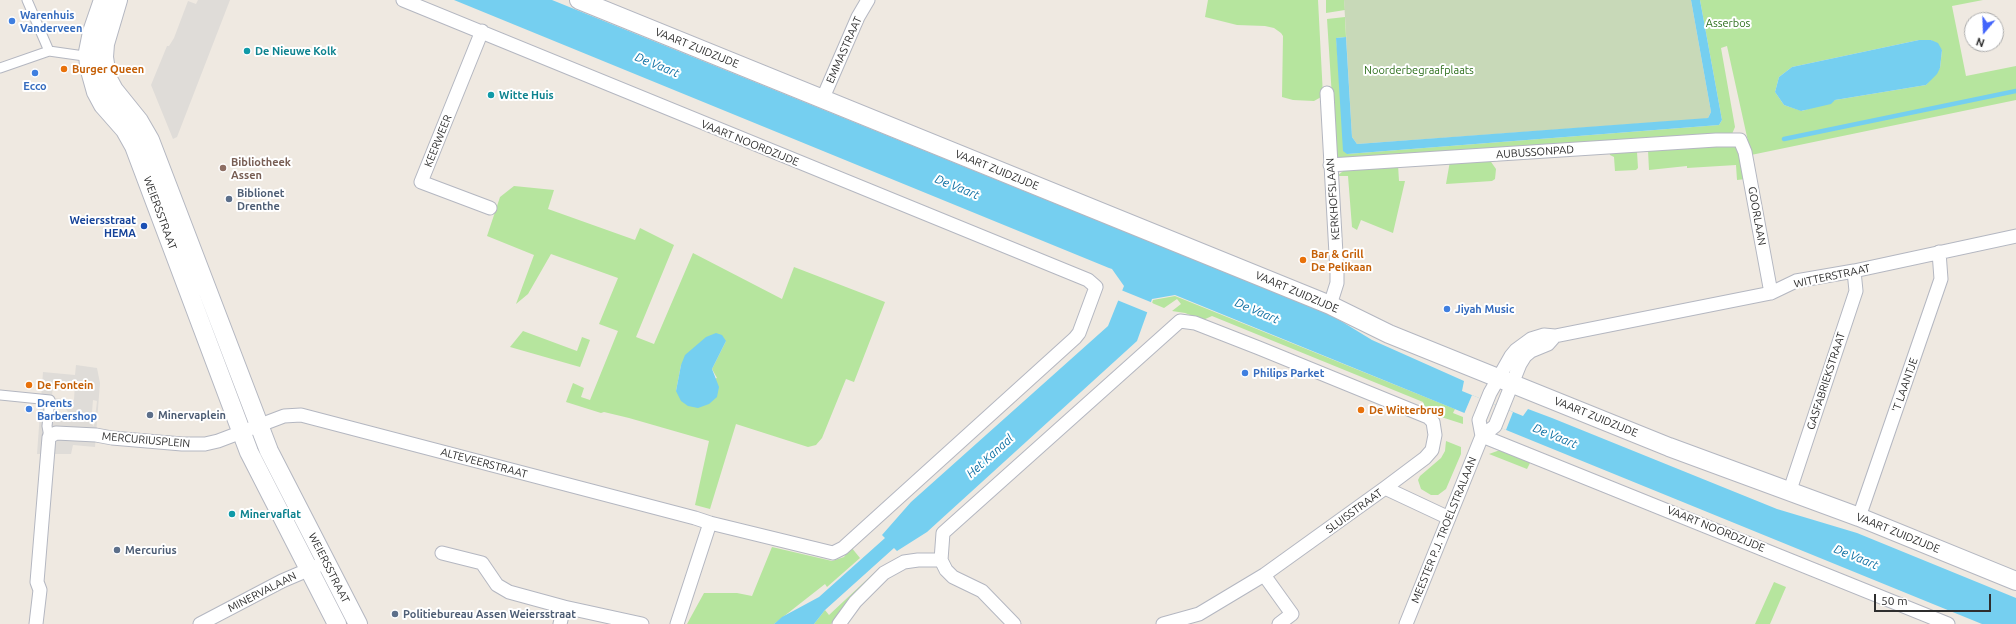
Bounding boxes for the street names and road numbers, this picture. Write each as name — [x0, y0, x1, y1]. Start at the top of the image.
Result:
street label: EMMASTRAAT — [823, 15, 865, 85]
street label: VAART ZUIDZIJDE — [653, 25, 741, 71]
street label: KEERWEER — [422, 113, 454, 169]
street label: VAART NOORDZIJDE — [699, 117, 801, 169]
street label: AUBUSSONPAD — [1496, 143, 1574, 161]
street label: VAART ZUIDZIJDE — [953, 147, 1041, 193]
street label: KERKHOFSLAAN — [1324, 157, 1342, 241]
street label: WEIERSSTRAAT — [141, 174, 179, 252]
street label: GOORLAAN — [1745, 185, 1769, 247]
street label: WITTERSTRAAT — [1793, 261, 1871, 291]
street label: VAART ZUIDZIJDE — [1253, 268, 1341, 316]
street label: GASFABRIEKSTRAAT — [1804, 331, 1848, 431]
street label: 'T LAANTJE — [1890, 356, 1920, 414]
street label: VAART ZUIDZIJDE — [1552, 394, 1640, 440]
street label: MERCURIUSPLEIN — [101, 430, 191, 450]
street label: ALTEVEERSTRAAT — [439, 445, 529, 481]
street label: MEESTER P.J. TROELSTRALAAN — [1409, 455, 1479, 605]
street label: SLUISSTRAAT — [1323, 486, 1385, 536]
street label: VAART NOORDZIJDE — [1665, 503, 1767, 555]
street label: VAART ZUIDZIJDE — [1854, 510, 1942, 556]
street label: WEIERSSTRAAT — [306, 531, 352, 605]
street label: MINERVALAAN — [225, 569, 299, 615]

